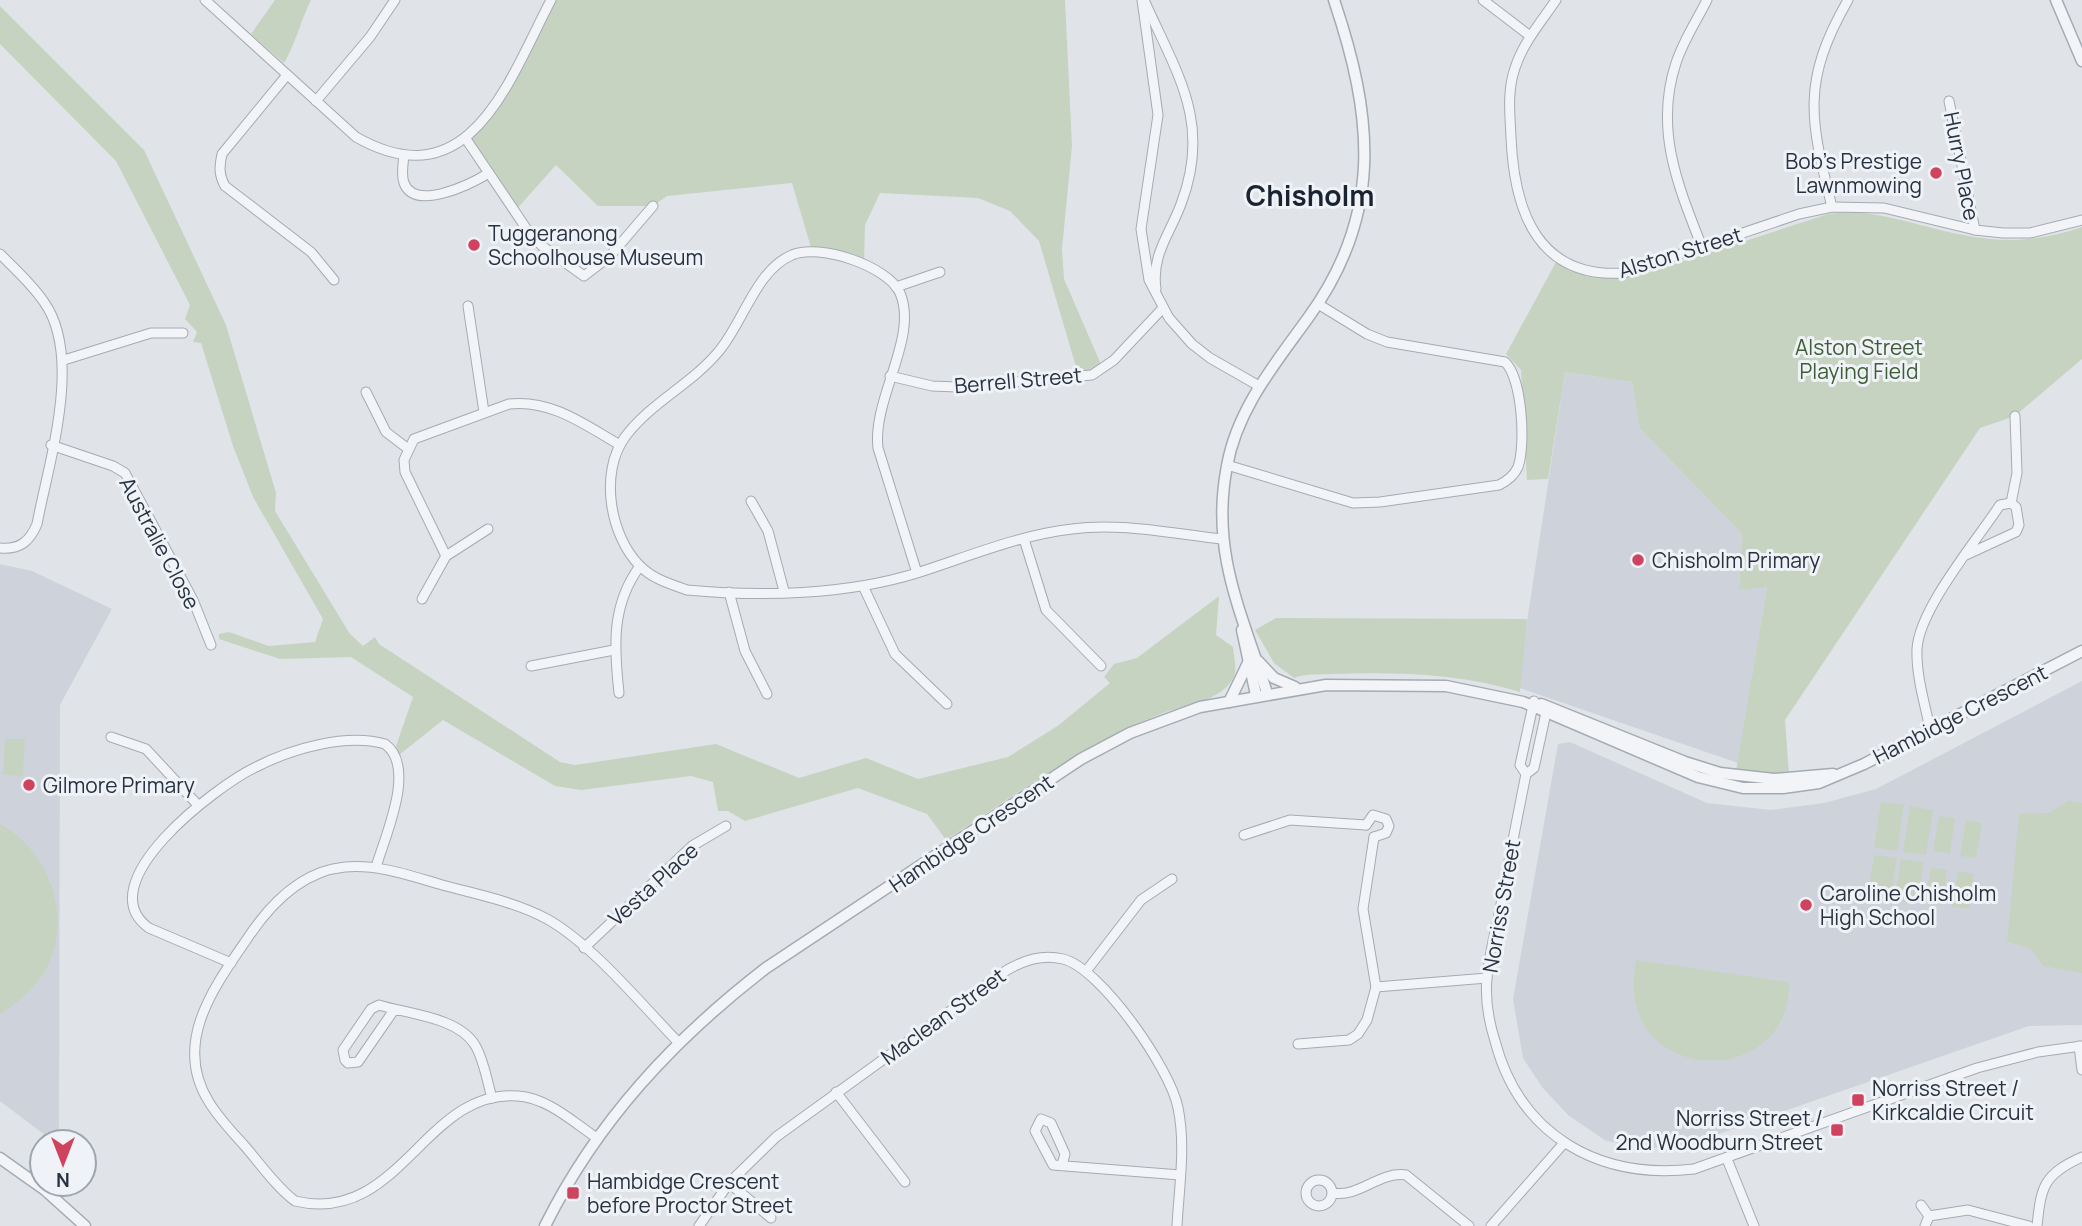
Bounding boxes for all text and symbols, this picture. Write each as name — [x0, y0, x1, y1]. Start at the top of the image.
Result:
street label: Hurry Place — [1938, 109, 1986, 223]
place label: Bob's Prestige Lawnmowing — [1785, 147, 1922, 199]
marker: Bob's Prestige Lawnmowing — [1928, 165, 1944, 181]
district label: Chisholm — [1245, 176, 1375, 214]
place label: Tuggeranong Schoolhouse Museum — [488, 219, 703, 271]
street label: Alston Street — [1615, 220, 1745, 284]
marker: Tuggeranong Schoolhouse Museum — [466, 237, 482, 253]
park label: Alston Street Playing Field — [1795, 333, 1923, 385]
street label: Berrell Street — [953, 360, 1083, 400]
street label: Australie Close — [113, 472, 207, 614]
place label: Chisholm Primary — [1652, 546, 1820, 574]
marker: Chisholm Primary — [1630, 552, 1646, 568]
street label: Hambidge Crescent — [1868, 658, 2052, 770]
street label: Hambidge Crescent — [883, 768, 1059, 898]
place label: Gilmore Primary — [43, 771, 195, 799]
marker: Gilmore Primary — [21, 777, 37, 793]
street label: Vesta Place — [602, 836, 704, 932]
street label: Norriss Street — [1476, 837, 1526, 975]
place label: Caroline Chisholm High School — [1820, 879, 1996, 931]
marker: Caroline Chisholm High School — [1798, 897, 1814, 913]
street label: Maclean Street — [875, 961, 1011, 1071]
place label: Norriss Street / Kirkcaldie Circuit — [1872, 1074, 2034, 1126]
marker: Norriss Street / Kirkcaldie Circuit — [1850, 1092, 1866, 1108]
place label: Norriss Street / 2nd Woodburn Street — [1615, 1104, 1823, 1156]
marker: Norriss Street / 2nd Woodburn Street — [1829, 1122, 1845, 1138]
north arrow — [28, 1128, 98, 1198]
text: N — [56, 1167, 70, 1193]
place label: Hambidge Crescent before Proctor Street — [587, 1167, 793, 1219]
marker: Hambidge Crescent before Proctor Street — [565, 1185, 581, 1201]

